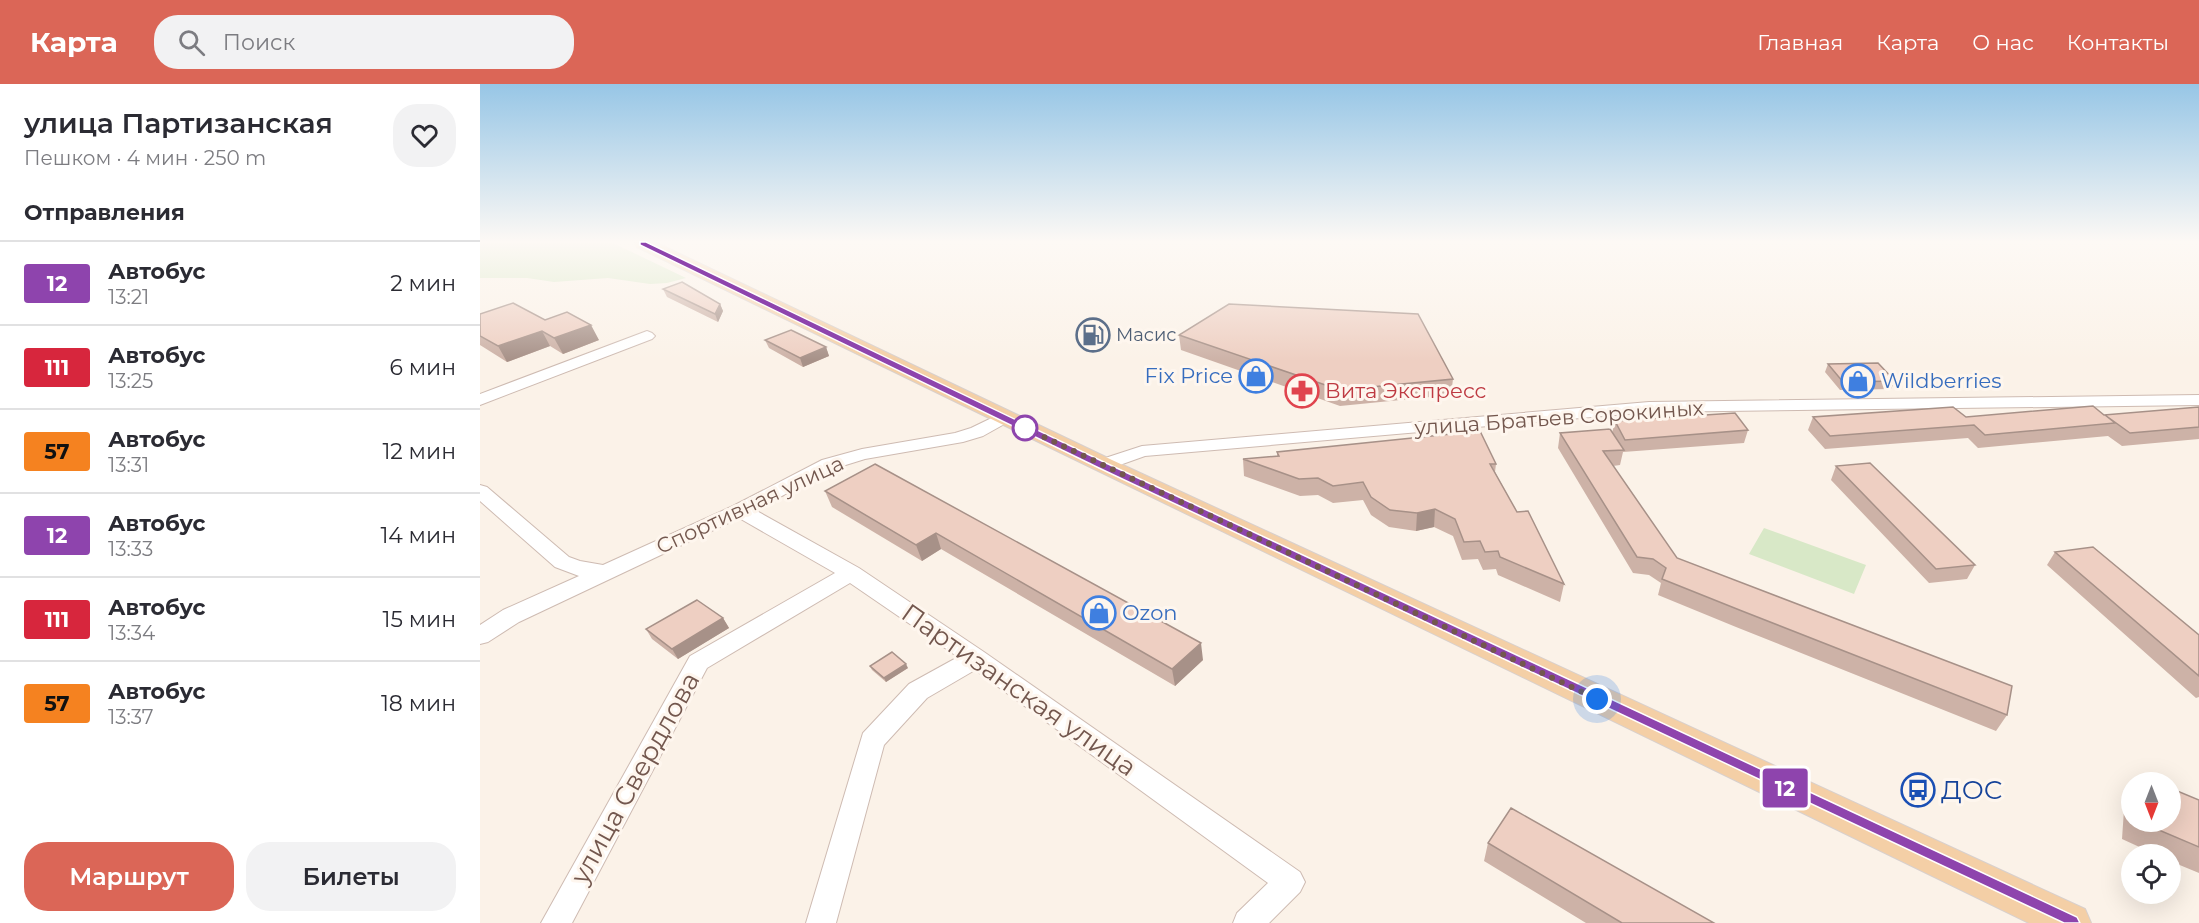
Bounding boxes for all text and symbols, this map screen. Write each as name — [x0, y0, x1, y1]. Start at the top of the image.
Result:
search box — [154, 15, 574, 69]
text: Карта — [30, 25, 118, 59]
icon: search — [175, 26, 208, 59]
text: Поиск — [223, 29, 295, 56]
text: Главная — [1757, 30, 1843, 55]
text: Карта — [1876, 30, 1939, 55]
text: О нас — [1972, 30, 2034, 55]
text: Контакты — [2067, 30, 2169, 55]
button: heart — [393, 104, 456, 167]
text: улица Партизанская — [24, 106, 333, 140]
text: Пешком · 4 мин · 250 m — [24, 146, 266, 170]
text: Отправления — [24, 199, 185, 226]
text: Автобус — [108, 258, 206, 285]
text: 2 мин — [390, 270, 456, 297]
text: 12 — [47, 271, 67, 296]
text: 13:21 — [108, 285, 149, 309]
fuel station icon: Масис — [1075, 317, 1111, 353]
place label: Масис — [1116, 324, 1176, 346]
text: Автобус — [108, 342, 206, 369]
text: 6 мин — [389, 354, 456, 381]
text: 111 — [45, 355, 69, 380]
shop icon: Fix Price — [1238, 358, 1274, 394]
place label: Fix Price — [1145, 363, 1233, 388]
shop icon: Wildberries — [1840, 363, 1876, 399]
place label: Wildberries — [1881, 368, 2002, 393]
text: 13:25 — [108, 369, 153, 393]
pharmacy icon: Вита Экспресс — [1284, 373, 1320, 409]
place label: Вита Экспресс — [1325, 378, 1487, 403]
street label: улица Братьев Сорокиных — [1412, 395, 1704, 440]
unlabelled marker — [1012, 415, 1038, 441]
text: Автобус — [108, 426, 206, 453]
text: 12 мин — [382, 438, 456, 465]
text: 57 — [44, 439, 70, 464]
street label: Спортивная улица — [652, 450, 847, 559]
text: 13:31 — [108, 453, 149, 477]
text: Автобус — [108, 510, 206, 537]
text: 14 мин — [380, 522, 456, 549]
text: 12 — [47, 523, 67, 548]
text: 13:33 — [108, 537, 153, 561]
text: Автобус — [108, 594, 206, 621]
shop icon: Ozon — [1081, 595, 1117, 631]
street label: Партизанская улица — [896, 597, 1142, 783]
place label: Ozon — [1122, 600, 1178, 625]
text: 15 мин — [382, 606, 456, 633]
text: 111 — [45, 607, 69, 632]
text: 13:34 — [108, 621, 155, 645]
street label: улица Свердлова — [563, 667, 706, 890]
text: Автобус — [108, 678, 206, 705]
your location — [1582, 684, 1612, 714]
text: 18 мин — [381, 690, 456, 717]
text: 57 — [44, 691, 70, 716]
text: 13:37 — [108, 705, 154, 729]
line badge: 12 — [1758, 768, 1812, 808]
bus stop icon: ДОС — [1900, 772, 1936, 808]
north arrow — [2121, 772, 2181, 832]
map controls — [2121, 772, 2181, 904]
place label: ДОС — [1941, 774, 2002, 806]
text: 12 — [1775, 776, 1795, 801]
button: Маршрут — [24, 842, 234, 911]
button: Билеты — [246, 842, 456, 911]
button: locate — [2121, 844, 2181, 904]

